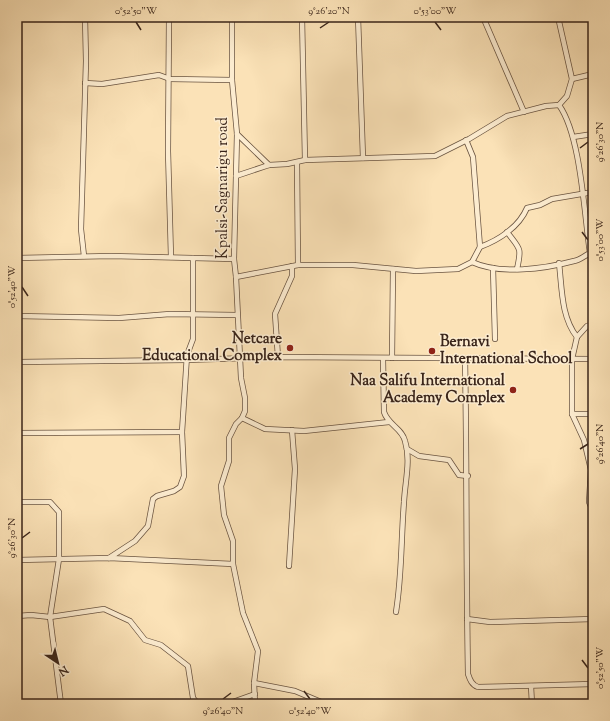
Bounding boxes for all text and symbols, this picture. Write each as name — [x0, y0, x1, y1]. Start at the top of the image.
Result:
text: 0°52'50"W — [115, 4, 157, 19]
text: 9°26'20"N — [308, 4, 350, 19]
text: 0°53'00"W — [414, 4, 456, 19]
street label: Kpalsi-Sagnarigu road — [213, 117, 234, 259]
text: 9°26'30"N — [593, 122, 608, 162]
text: 0°53'00"W — [593, 219, 608, 261]
text: 0°52'40"W — [5, 266, 20, 308]
place label: Netcare Educational Complex — [142, 329, 283, 367]
place label: Bernavi International School — [440, 332, 573, 370]
marker: Netcare Educational Complex — [285, 343, 295, 353]
marker: Bernavi International School — [427, 346, 437, 356]
place label: Naa Salifu International Academy Complex — [350, 371, 506, 409]
marker: Naa Salifu International Academy Complex — [508, 385, 518, 395]
text: 9°26'40"N — [593, 424, 608, 464]
text: 9°26'30"N — [5, 518, 20, 558]
north arrow — [38, 643, 78, 683]
text: 0°52'50"W — [593, 647, 608, 689]
text: N — [55, 661, 72, 680]
text: 9°26'40"N — [203, 704, 243, 719]
text: 0°52'40"W — [289, 704, 331, 719]

